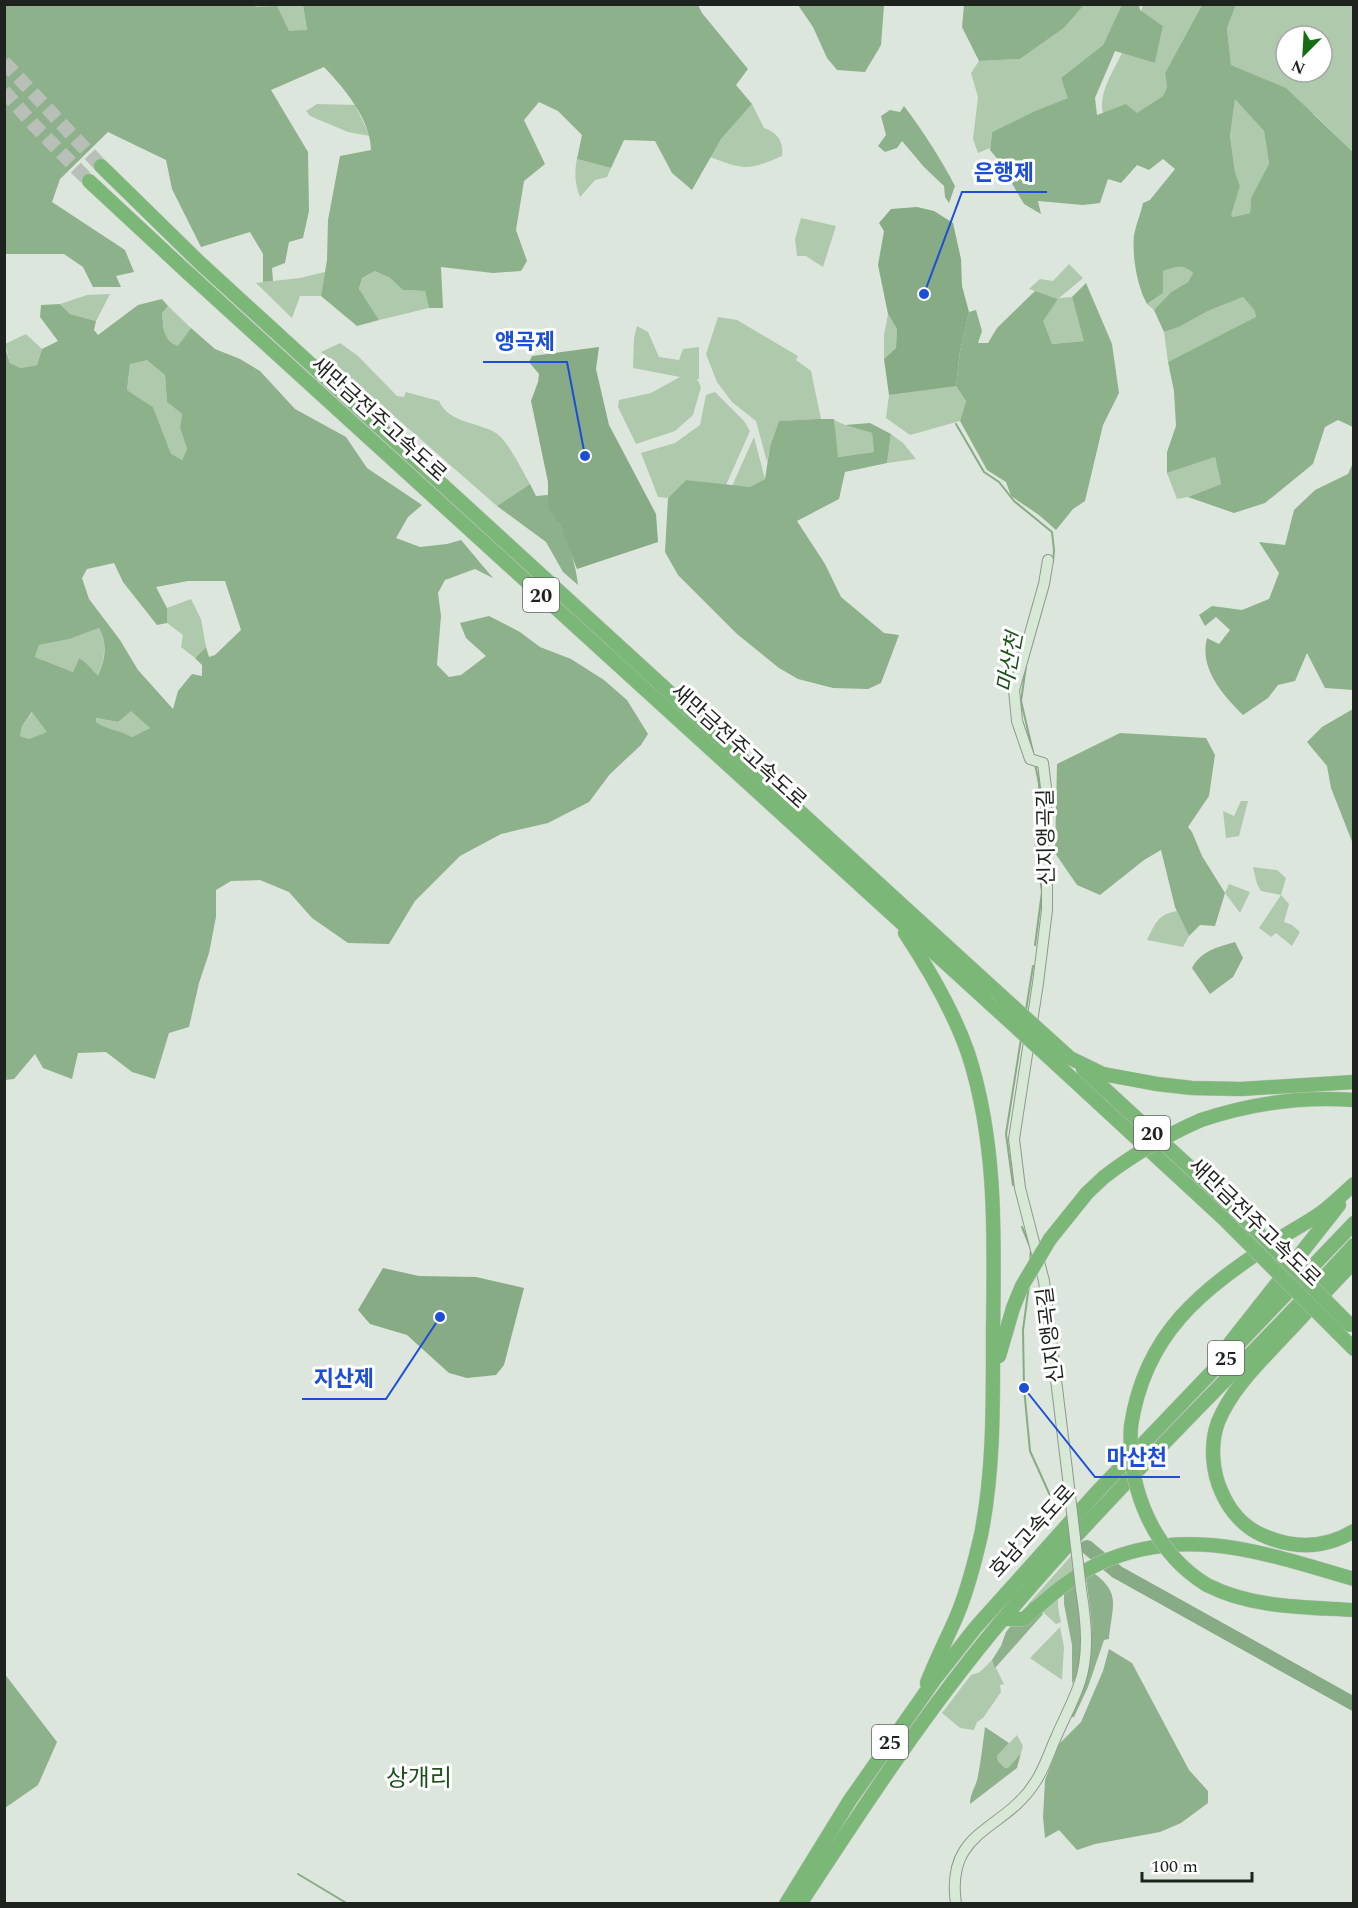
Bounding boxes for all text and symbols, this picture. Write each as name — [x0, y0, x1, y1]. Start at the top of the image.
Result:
north arrow — [1274, 24, 1334, 84]
text: N — [1287, 53, 1309, 80]
callout: 은행제 — [962, 152, 1047, 192]
text: 은행제 — [974, 157, 1034, 190]
callout: 앵곡제 — [483, 322, 567, 362]
text: 앵곡제 — [495, 326, 555, 359]
street label: 새만금전주고속도로 — [303, 350, 454, 490]
road number: 20 — [523, 578, 559, 612]
water label: 마산천 — [989, 627, 1032, 695]
street label: 새만금전주고속도로 — [663, 677, 814, 817]
street label: 신지앵곡길 — [1030, 788, 1064, 886]
road number: 20 — [1134, 1116, 1170, 1150]
street label: 새만금전주고속도로 — [1181, 1151, 1328, 1295]
street label: 신지앵곡길 — [1029, 1285, 1073, 1385]
road number: 25 — [1208, 1341, 1244, 1375]
callout: 지산제 — [302, 1359, 386, 1399]
text: 지산제 — [314, 1363, 374, 1396]
callout: 마산천 — [1095, 1437, 1180, 1477]
text: 마산천 — [1107, 1442, 1167, 1475]
street label: 호남고속도로 — [982, 1478, 1083, 1585]
road number: 25 — [872, 1725, 908, 1759]
district label: 상개리 — [386, 1761, 452, 1797]
scale bar — [1142, 1845, 1252, 1883]
text: 100 m — [1151, 1853, 1198, 1880]

